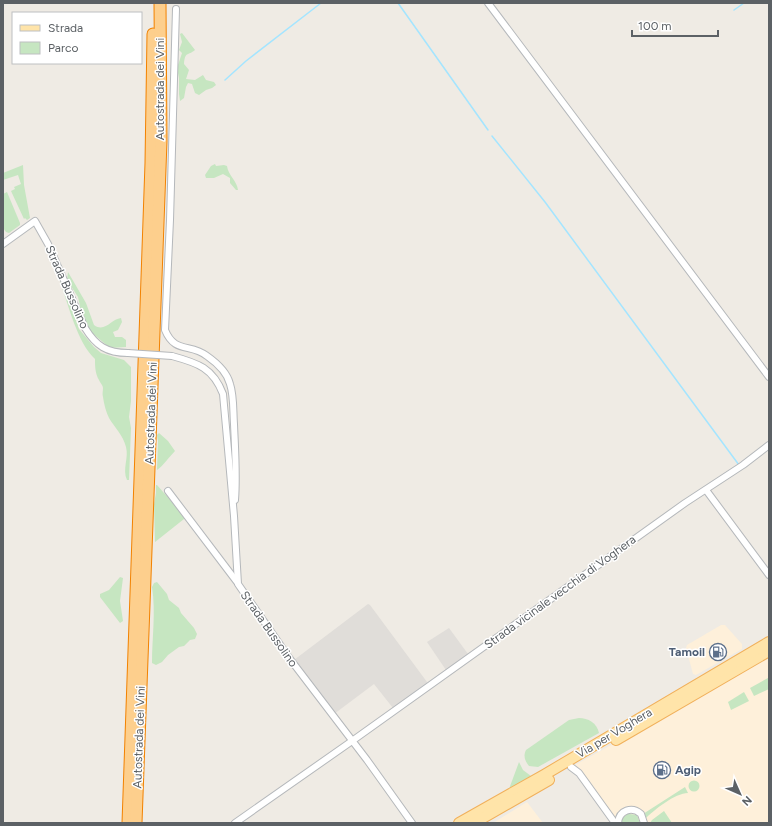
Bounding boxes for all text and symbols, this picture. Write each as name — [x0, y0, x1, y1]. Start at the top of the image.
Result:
legend — [12, 12, 142, 64]
scale bar — [632, 12, 718, 38]
text: 100 m — [638, 19, 672, 33]
text: Strada — [48, 21, 83, 35]
street label: Autostrada dei Vini — [153, 38, 167, 140]
text: Parco — [48, 41, 78, 55]
street label: Strada Bussolino — [42, 243, 92, 331]
street label: Autostrada dei Vini — [142, 361, 160, 465]
street label: Strada vicinale vecchia di Voghera — [482, 532, 638, 652]
street label: Strada Bussolino — [238, 588, 300, 670]
fuel station icon: Tamoil — [708, 642, 728, 662]
place label: Tamoil — [669, 645, 705, 659]
street label: Autostrada dei Vini — [130, 685, 148, 789]
street label: Via per Voghera — [573, 705, 655, 761]
fuel station icon: Agip — [652, 760, 672, 780]
place label: Agip — [675, 763, 701, 777]
north arrow — [720, 774, 760, 814]
text: N — [739, 793, 754, 808]

